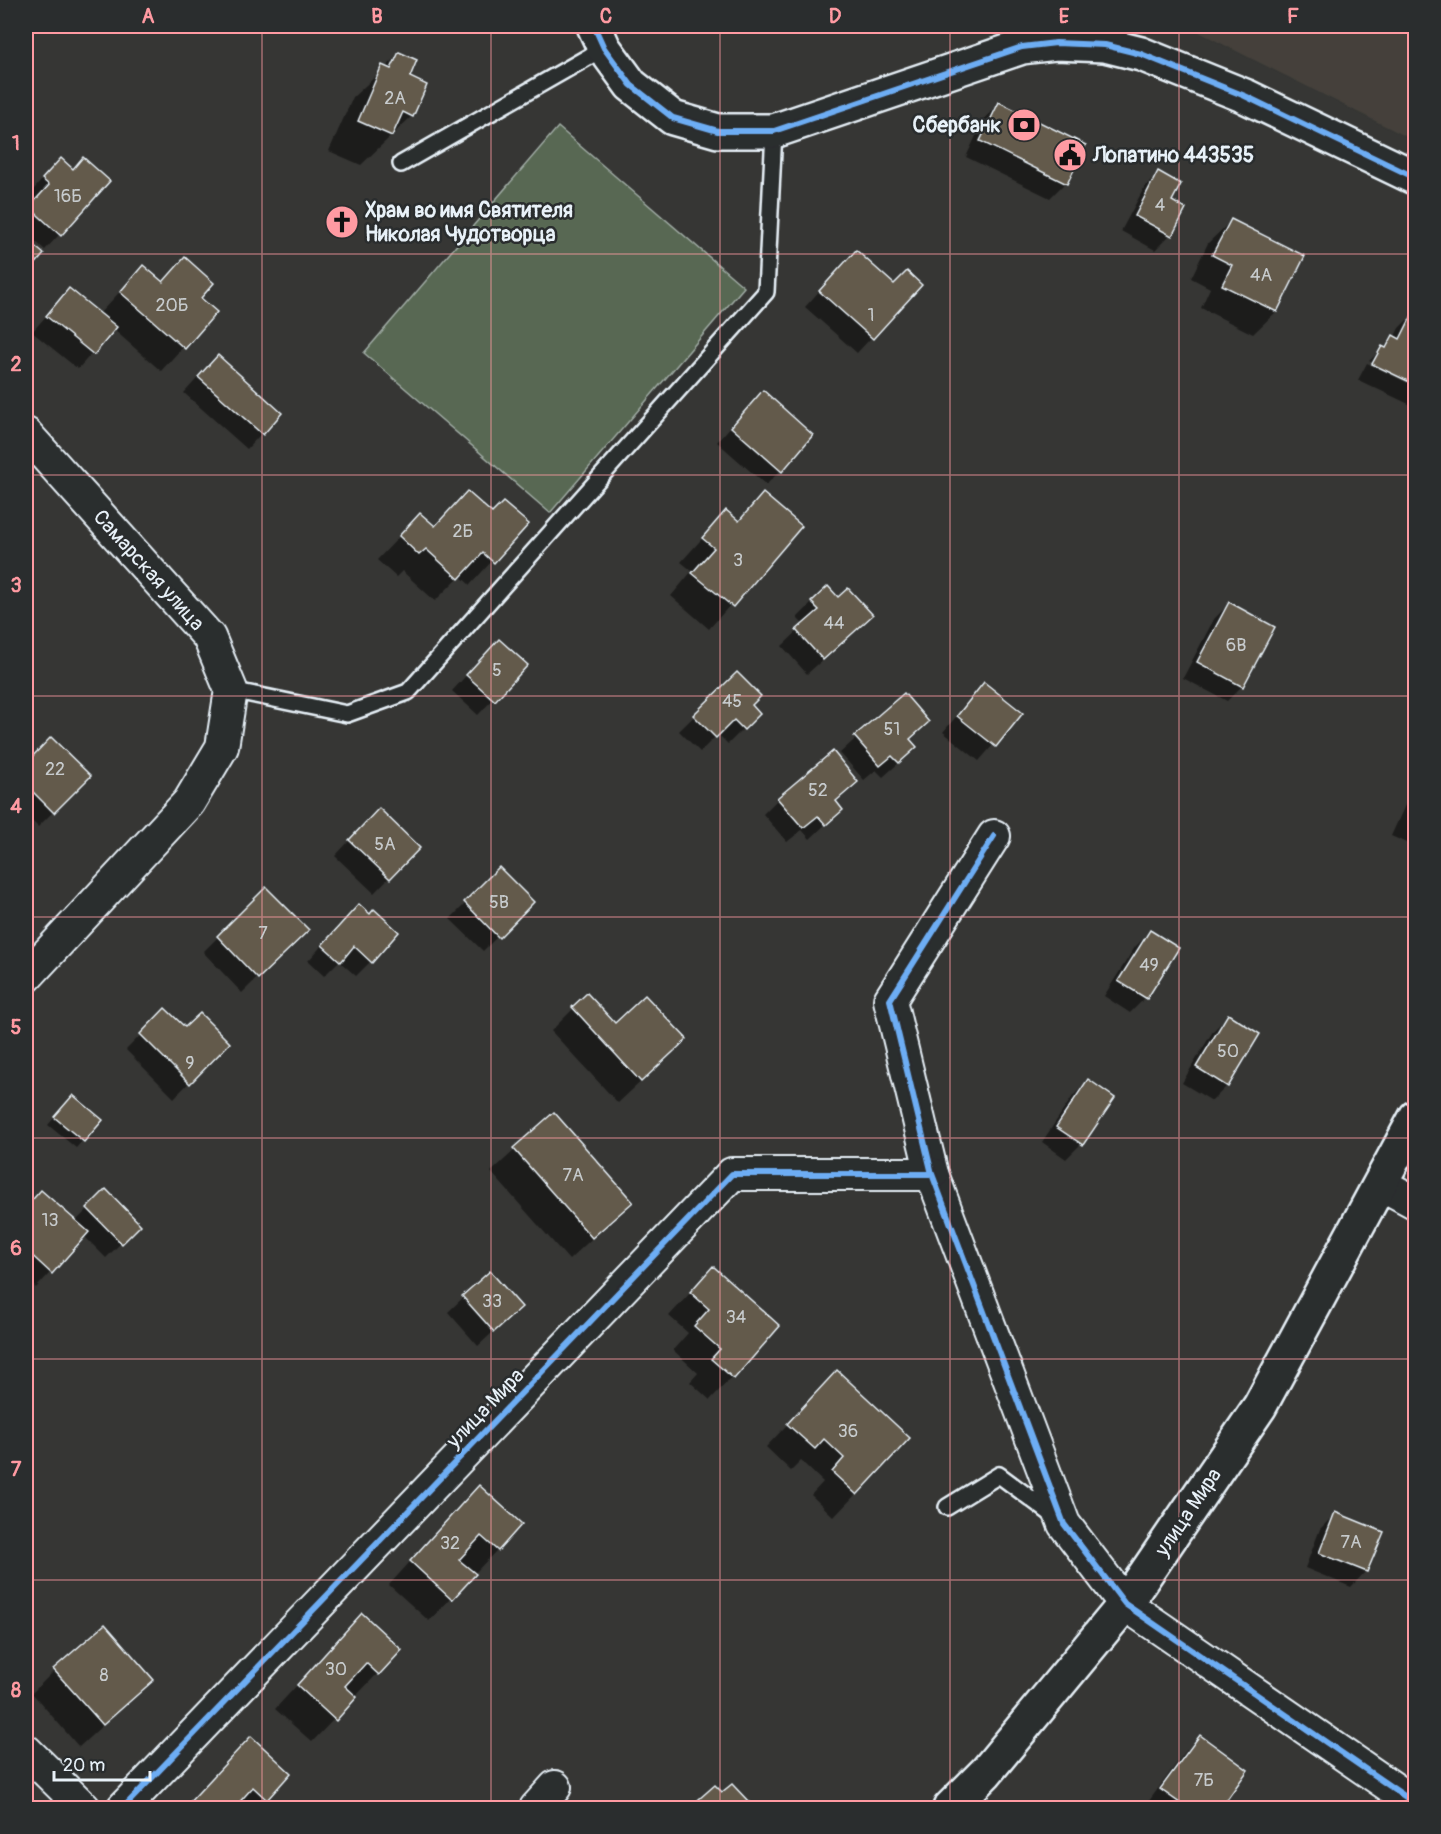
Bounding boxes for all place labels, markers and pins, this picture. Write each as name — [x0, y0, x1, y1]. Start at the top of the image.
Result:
bank icon: Сбербанк — [1006, 107, 1042, 143]
place label: Сбербанк — [913, 112, 1001, 139]
public building icon: Лопатино 443535 — [1052, 137, 1088, 173]
place label: Лопатино 443535 — [1092, 142, 1254, 169]
place label: Храм во имя Святителя Николая Чудотворца — [365, 197, 573, 248]
church icon: Храм во имя Святителя Николая Чудотворца — [324, 204, 360, 240]

